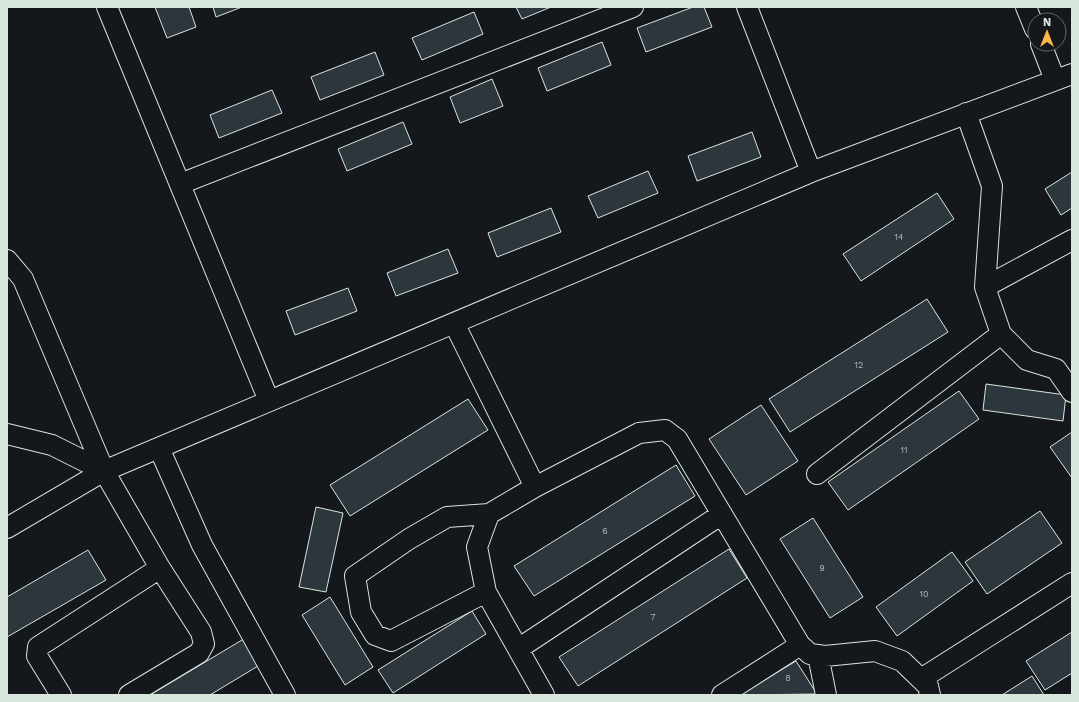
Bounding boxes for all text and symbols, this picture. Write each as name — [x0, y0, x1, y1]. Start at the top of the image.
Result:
north arrow — [1027, 12, 1067, 52]
text: N — [1043, 16, 1051, 29]
house number: 14 — [894, 232, 904, 242]
house number: 12 — [855, 360, 863, 370]
house number: 11 — [900, 445, 908, 455]
house number: 6 — [602, 526, 608, 536]
house number: 9 — [819, 563, 825, 573]
house number: 10 — [919, 589, 929, 599]
house number: 7 — [650, 612, 656, 622]
house number: 8 — [785, 673, 791, 683]

